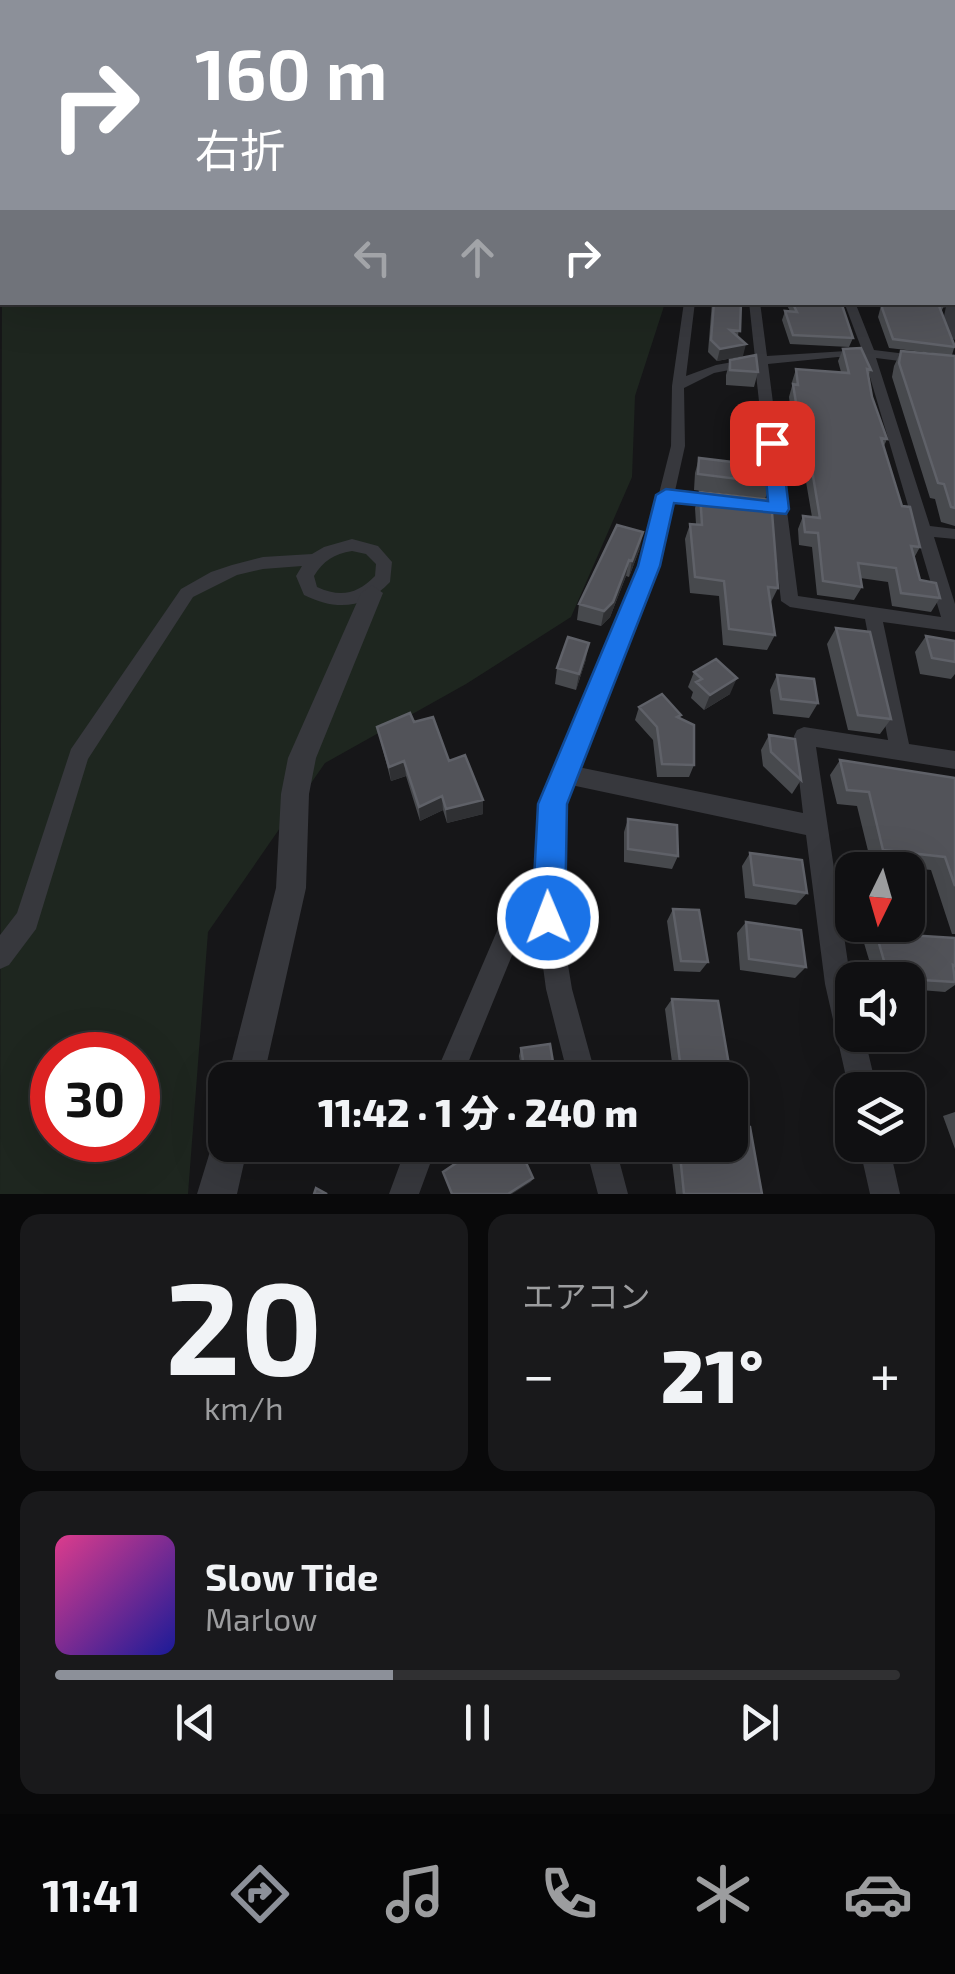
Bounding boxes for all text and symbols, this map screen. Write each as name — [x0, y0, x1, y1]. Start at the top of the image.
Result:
text: 160 m — [195, 30, 388, 114]
icon: right — [30, 40, 160, 170]
text: 右折 — [195, 122, 285, 176]
icon: left — [345, 230, 400, 285]
icon: ahead — [450, 230, 505, 285]
icon: right — [555, 230, 610, 285]
pin — [730, 401, 815, 486]
icon: arrive — [745, 416, 800, 471]
north arrow — [835, 852, 925, 942]
map controls — [835, 852, 925, 1162]
position arrow — [496, 866, 600, 970]
button: sound — [835, 962, 925, 1052]
speed limit sign: 30 — [30, 1032, 160, 1162]
button: layers — [835, 1072, 925, 1162]
text: 11:42 · 1 分 · 240 m — [318, 1089, 638, 1135]
text: 20 — [165, 1245, 323, 1401]
text: エアコン — [523, 1276, 651, 1314]
text: 21° — [661, 1328, 764, 1418]
text: − — [523, 1340, 555, 1406]
text: + — [870, 1340, 900, 1406]
text: km/h — [204, 1388, 283, 1426]
text: Slow Tide — [205, 1553, 378, 1599]
text: Marlow — [205, 1599, 317, 1637]
icon: previous — [168, 1695, 223, 1750]
icon: pause — [450, 1695, 505, 1750]
icon: next — [732, 1695, 787, 1750]
icon: directions — [225, 1859, 295, 1929]
icon: music — [380, 1859, 450, 1929]
icon: phone — [534, 1859, 604, 1929]
icon: climate — [688, 1859, 758, 1929]
icon: car — [843, 1859, 913, 1929]
text: 11:41 — [42, 1867, 141, 1921]

